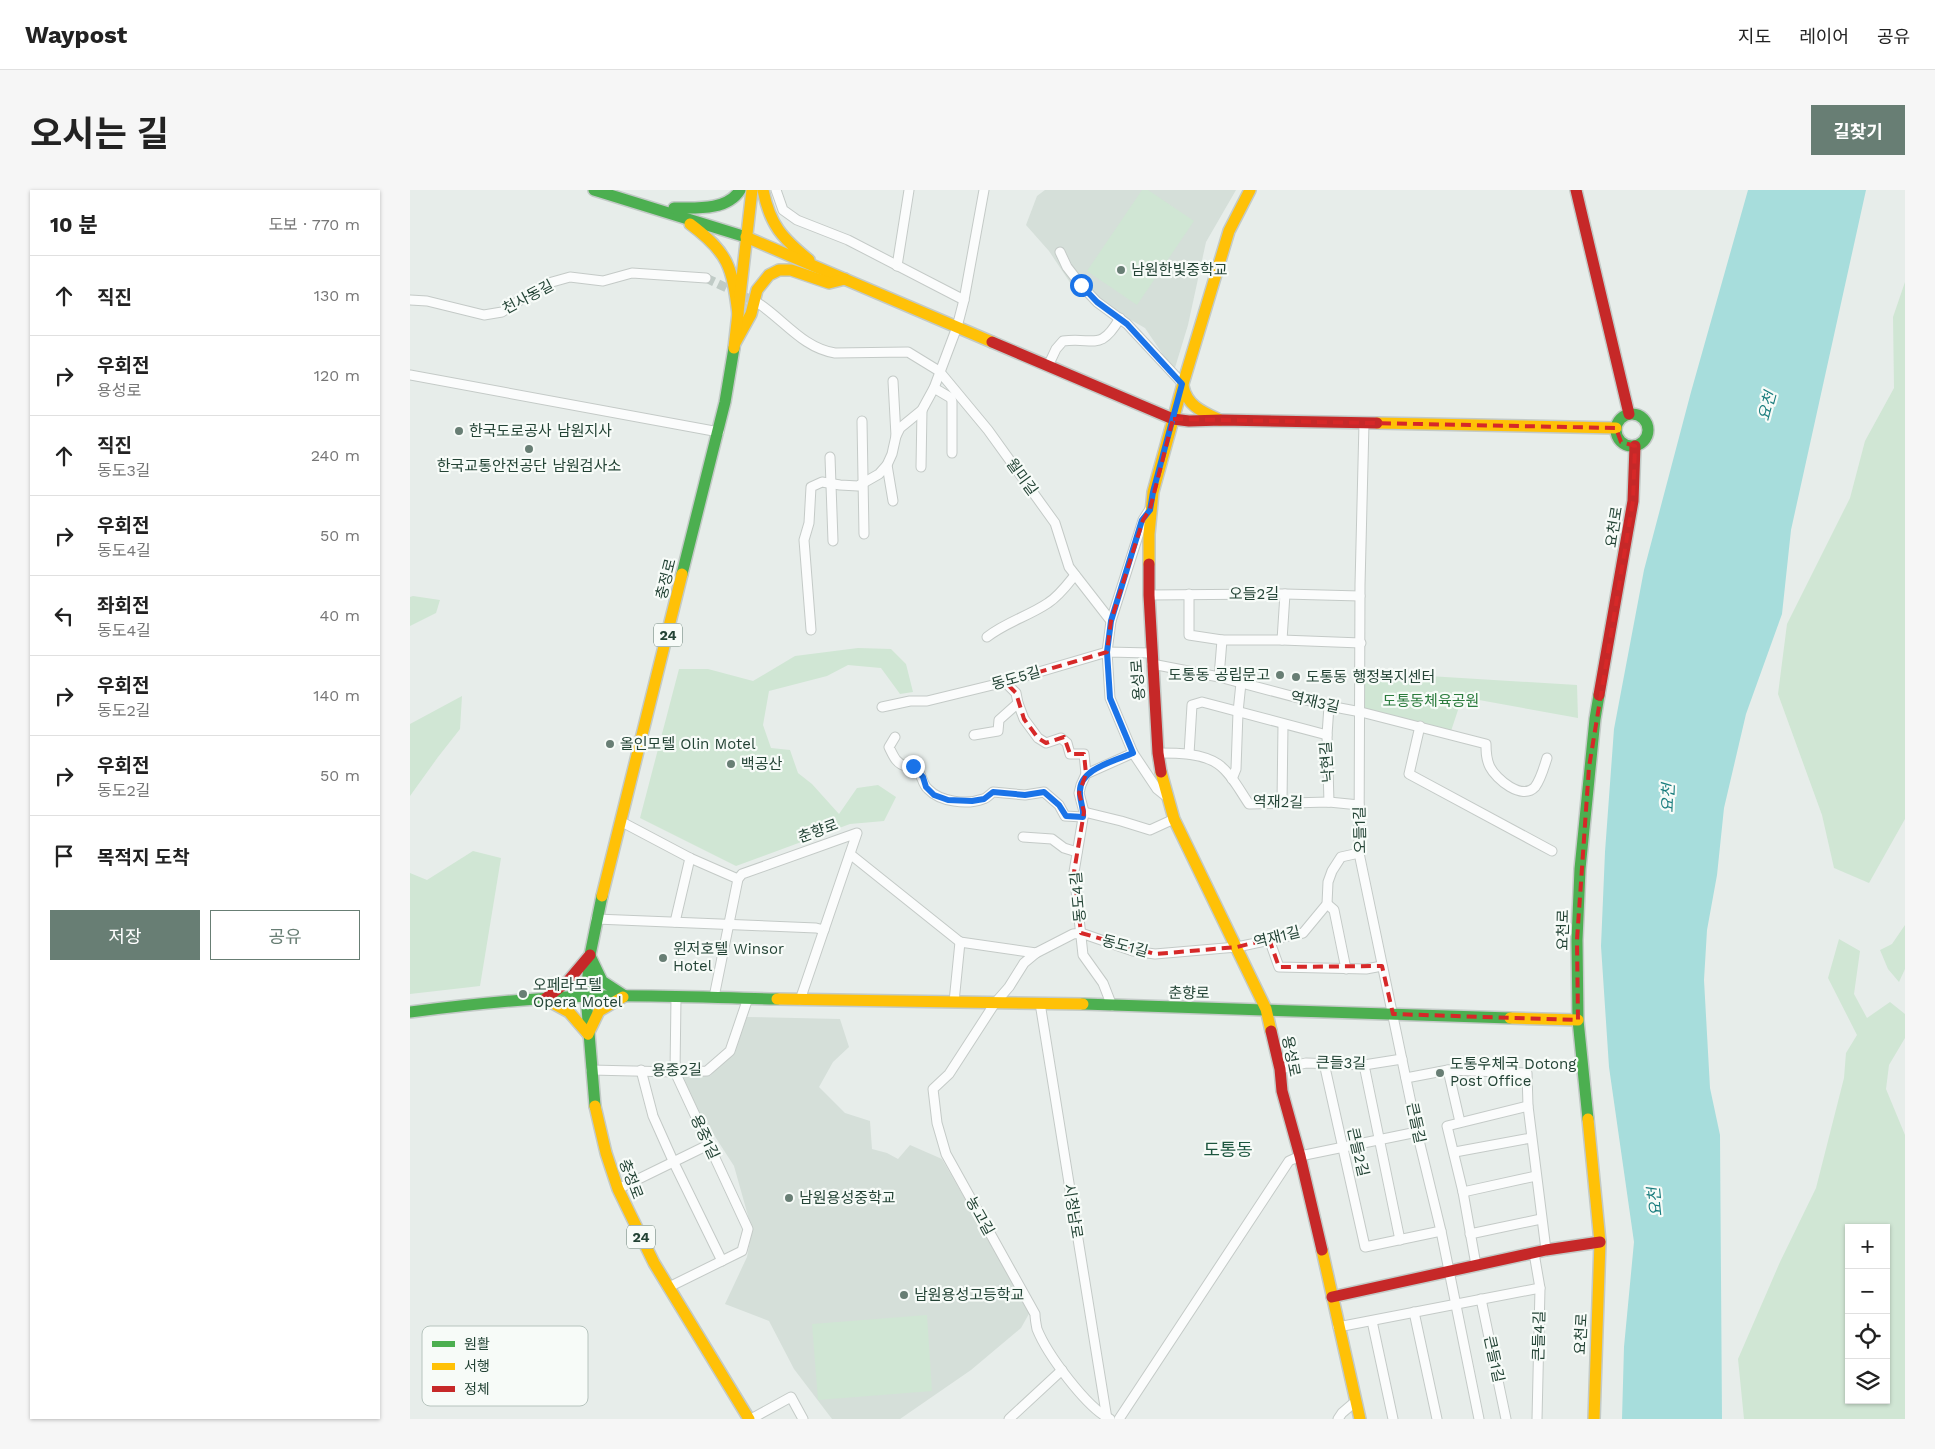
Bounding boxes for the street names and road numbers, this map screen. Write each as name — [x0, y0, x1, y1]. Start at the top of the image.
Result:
street label: 천사동길 — [499, 276, 557, 318]
street label: 월미길 — [1003, 455, 1041, 499]
street label: 요천로 — [1602, 505, 1626, 549]
street label: 충정로 — [652, 557, 680, 601]
street label: 오들2길 — [1229, 585, 1279, 603]
road number: 24 — [654, 624, 682, 646]
street label: 용성로 — [1128, 659, 1148, 701]
street label: 동도5길 — [989, 662, 1043, 694]
street label: 역재3길 — [1289, 688, 1341, 716]
street label: 낙현길 — [1317, 741, 1337, 783]
street label: 역재2길 — [1253, 793, 1303, 811]
street label: 오들1길 — [1351, 806, 1369, 854]
street label: 춘향로 — [795, 815, 841, 847]
street label: 동도4길 — [1067, 871, 1089, 923]
street label: 요천로 — [1554, 909, 1572, 951]
street label: 역재1길 — [1252, 923, 1302, 951]
street label: 동도1길 — [1100, 931, 1150, 961]
street label: 춘향로 — [1168, 984, 1210, 1002]
street label: 용성로 — [1278, 1034, 1304, 1078]
street label: 큰들3길 — [1316, 1054, 1366, 1072]
street label: 용중2길 — [652, 1061, 702, 1079]
street label: 큰들길 — [1403, 1101, 1429, 1145]
street label: 용중1길 — [687, 1112, 723, 1162]
street label: 큰들2길 — [1344, 1126, 1372, 1178]
street label: 충정로 — [615, 1156, 647, 1202]
street label: 시청남로 — [1060, 1182, 1086, 1240]
street label: 농고길 — [962, 1194, 998, 1238]
road number: 24 — [627, 1226, 655, 1248]
street label: 큰들4길 — [1530, 1311, 1548, 1361]
street label: 요천로 — [1571, 1313, 1591, 1355]
street label: 큰들1길 — [1480, 1334, 1508, 1384]

